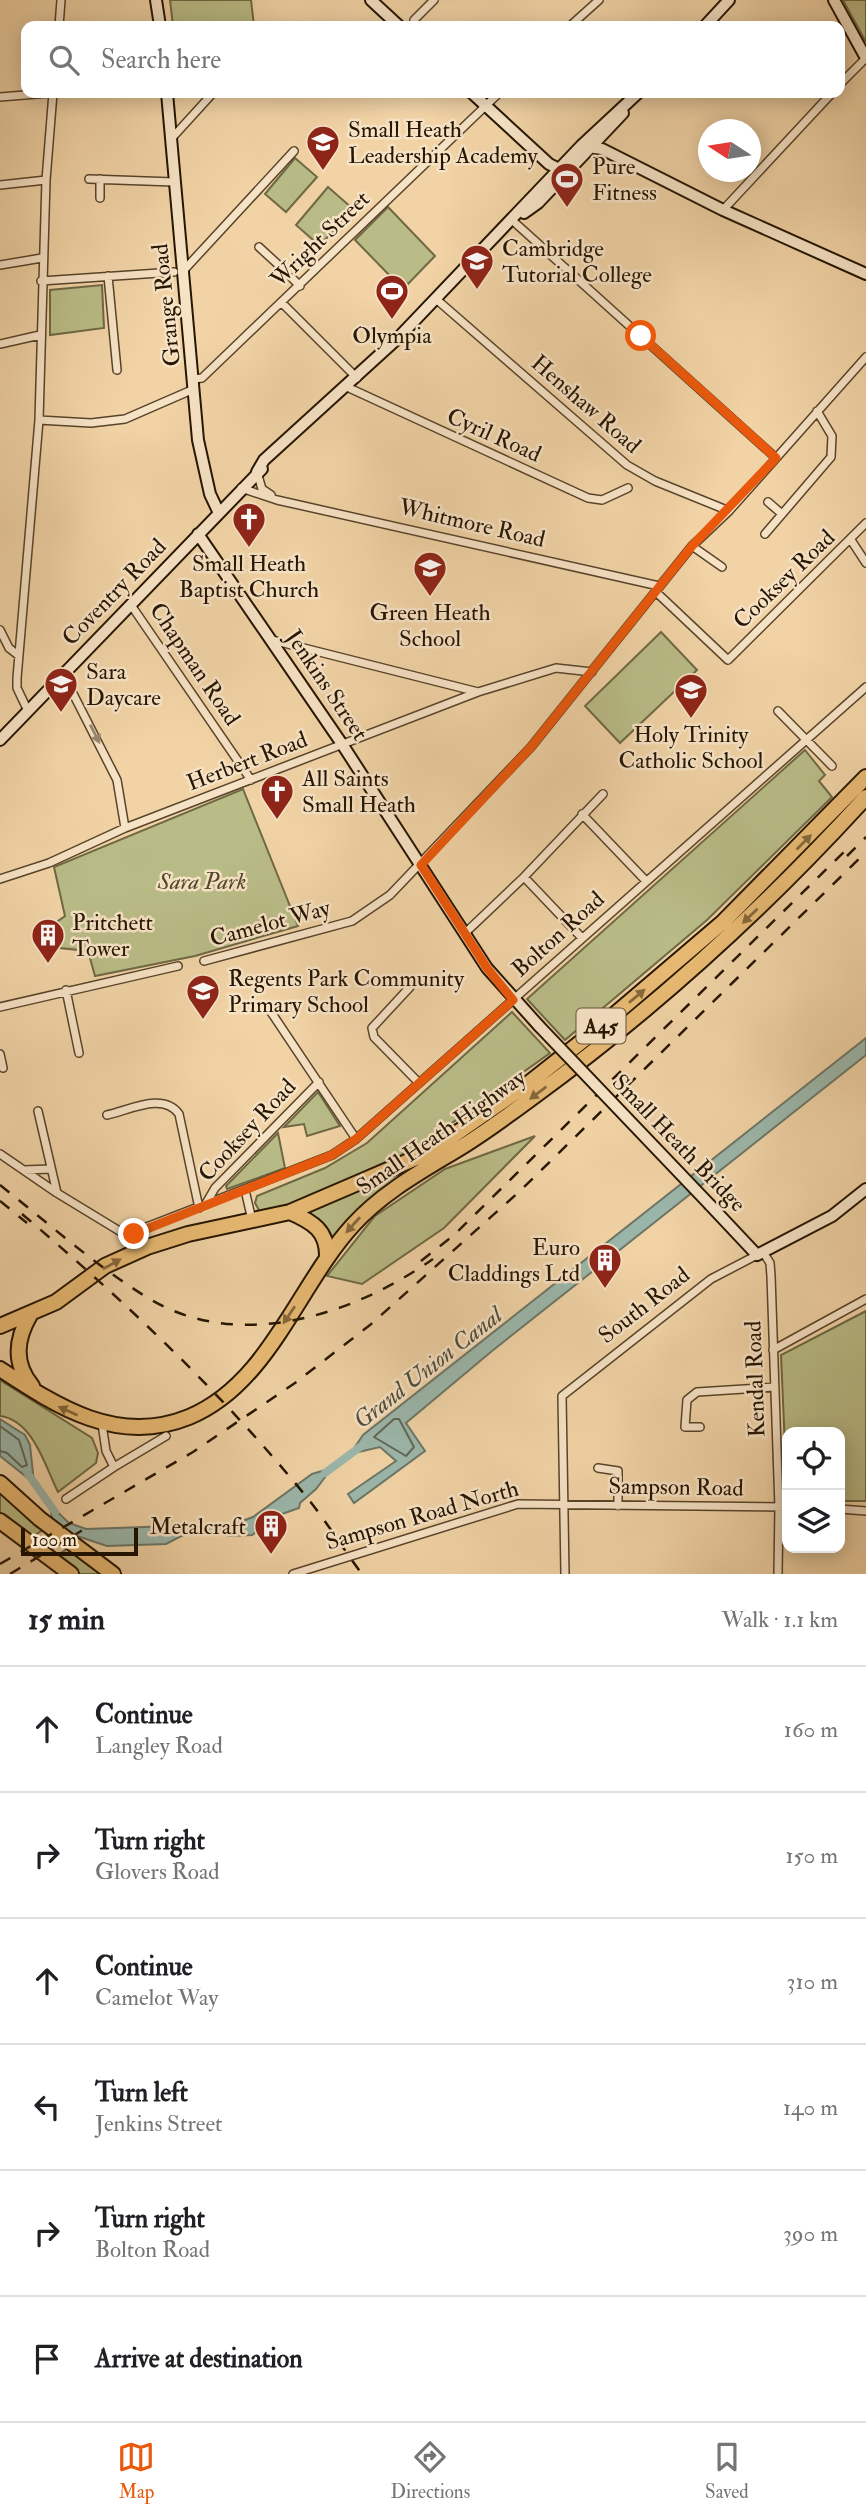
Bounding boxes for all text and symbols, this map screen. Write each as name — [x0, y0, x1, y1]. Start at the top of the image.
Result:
search box — [21, 21, 845, 98]
icon: search — [45, 41, 83, 79]
text: Search here — [101, 44, 221, 76]
place label: Small Heath Leadership Academy — [348, 115, 538, 171]
north arrow — [698, 119, 761, 182]
school or university icon: Small Heath Leadership Academy — [304, 123, 342, 172]
place label: Pure Fitness — [592, 152, 657, 207]
sports icon: Pure Fitness — [548, 160, 586, 209]
street label: Wright Street — [263, 184, 376, 294]
place label: Cambridge Tutorial College — [502, 234, 652, 289]
street label: Grange Road — [145, 242, 187, 368]
school or university icon: Cambridge Tutorial College — [458, 242, 496, 291]
sports icon: Olympia — [373, 272, 411, 321]
route start — [625, 320, 656, 351]
place label: Olympia — [352, 321, 432, 351]
street label: Henshaw Road — [525, 348, 647, 460]
street label: Cyril Road — [442, 401, 546, 469]
street label: Whitmore Road — [395, 492, 548, 554]
church icon: Small Heath Baptist Church — [230, 500, 268, 549]
street label: Cooksey Road — [727, 523, 841, 635]
street label: Coventry Road — [56, 532, 172, 652]
place label: Small Heath Baptist Church — [179, 549, 319, 605]
school or university icon: Green Heath School — [411, 549, 449, 598]
street label: Chapman Road — [142, 597, 247, 732]
place label: Green Heath School — [370, 598, 490, 653]
street label: Jenkins Street — [279, 623, 375, 746]
place label: Sara Daycare — [86, 657, 161, 712]
school or university icon: Sara Daycare — [42, 665, 80, 714]
school or university icon: Holy Trinity Catholic School — [672, 671, 710, 720]
place label: Holy Trinity Catholic School — [619, 720, 763, 775]
one-way arrow — [90, 724, 101, 744]
street label: Herbert Road — [183, 725, 311, 797]
place label: All Saints Small Heath — [301, 764, 416, 819]
church icon: All Saints Small Heath — [258, 772, 296, 821]
one-way arrow — [796, 834, 812, 850]
park label: Sara Park — [157, 867, 246, 896]
street label: Bolton Road — [506, 885, 610, 983]
street label: Camelot Way — [207, 893, 334, 953]
place label: Pritchett Tower — [72, 908, 153, 963]
one-way arrow — [742, 908, 759, 925]
building icon: Pritchett Tower — [29, 916, 67, 965]
place label: Regents Park Community Primary School — [228, 964, 465, 1019]
school or university icon: Regents Park Community Primary School — [184, 972, 222, 1021]
one-way arrow — [628, 989, 645, 1004]
road number: A45 — [576, 1009, 626, 1044]
street label: Small Heath Highway — [351, 1062, 532, 1201]
street label: Small Heath Bridge — [606, 1068, 752, 1218]
street label: Cooksey Road — [192, 1072, 302, 1188]
one-way arrow — [529, 1086, 547, 1100]
one-way arrow — [346, 1216, 362, 1233]
route end — [118, 1218, 149, 1249]
place label: Euro Claddings Ltd — [448, 1233, 580, 1288]
building icon: Euro Claddings Ltd — [586, 1241, 624, 1290]
one-way arrow — [102, 1258, 122, 1270]
street label: South Road — [592, 1260, 696, 1350]
water label: Grand Union Canal — [347, 1299, 511, 1436]
one-way arrow — [282, 1305, 295, 1325]
street label: Kendal Road — [738, 1320, 772, 1438]
one-way arrow — [58, 1405, 78, 1417]
map controls — [782, 1427, 845, 1553]
button: locate — [782, 1427, 845, 1490]
street label: Sampson Road — [608, 1471, 744, 1504]
street label: Sampson Road North — [322, 1474, 522, 1557]
button: layers — [782, 1490, 845, 1553]
building icon: Metalcraft — [252, 1507, 290, 1556]
place label: Metalcraft — [150, 1512, 246, 1541]
scale bar — [21, 1525, 138, 1557]
text: 100 m — [32, 1528, 77, 1552]
text: 15 min — [28, 1601, 105, 1638]
text: Walk · 1.1 km — [722, 1605, 838, 1634]
text: Continue — [95, 1699, 193, 1731]
icon: ahead — [28, 1710, 66, 1748]
text: 160 m — [784, 1715, 838, 1744]
text: Langley Road — [95, 1731, 223, 1760]
text: Turn right — [95, 1825, 205, 1857]
icon: right — [28, 1836, 66, 1874]
text: 150 m — [785, 1841, 838, 1870]
text: Glovers Road — [95, 1857, 220, 1886]
text: Continue — [95, 1951, 193, 1983]
icon: ahead — [28, 1962, 66, 2000]
text: 310 m — [787, 1967, 838, 1996]
text: Camelot Way — [95, 1983, 218, 2012]
text: Turn left — [95, 2077, 188, 2109]
icon: left — [28, 2088, 66, 2126]
text: 140 m — [783, 2093, 838, 2122]
text: Jenkins Street — [95, 2109, 223, 2138]
text: Turn right — [95, 2203, 205, 2235]
icon: right — [28, 2214, 66, 2252]
text: 390 m — [783, 2219, 838, 2248]
text: Bolton Road — [95, 2235, 210, 2264]
icon: arrive — [28, 2340, 66, 2378]
text: Arrive at destination — [95, 2343, 303, 2375]
tab: Map — [117, 2438, 155, 2504]
tab: Directions — [390, 2438, 470, 2504]
tab: Saved — [705, 2438, 749, 2504]

